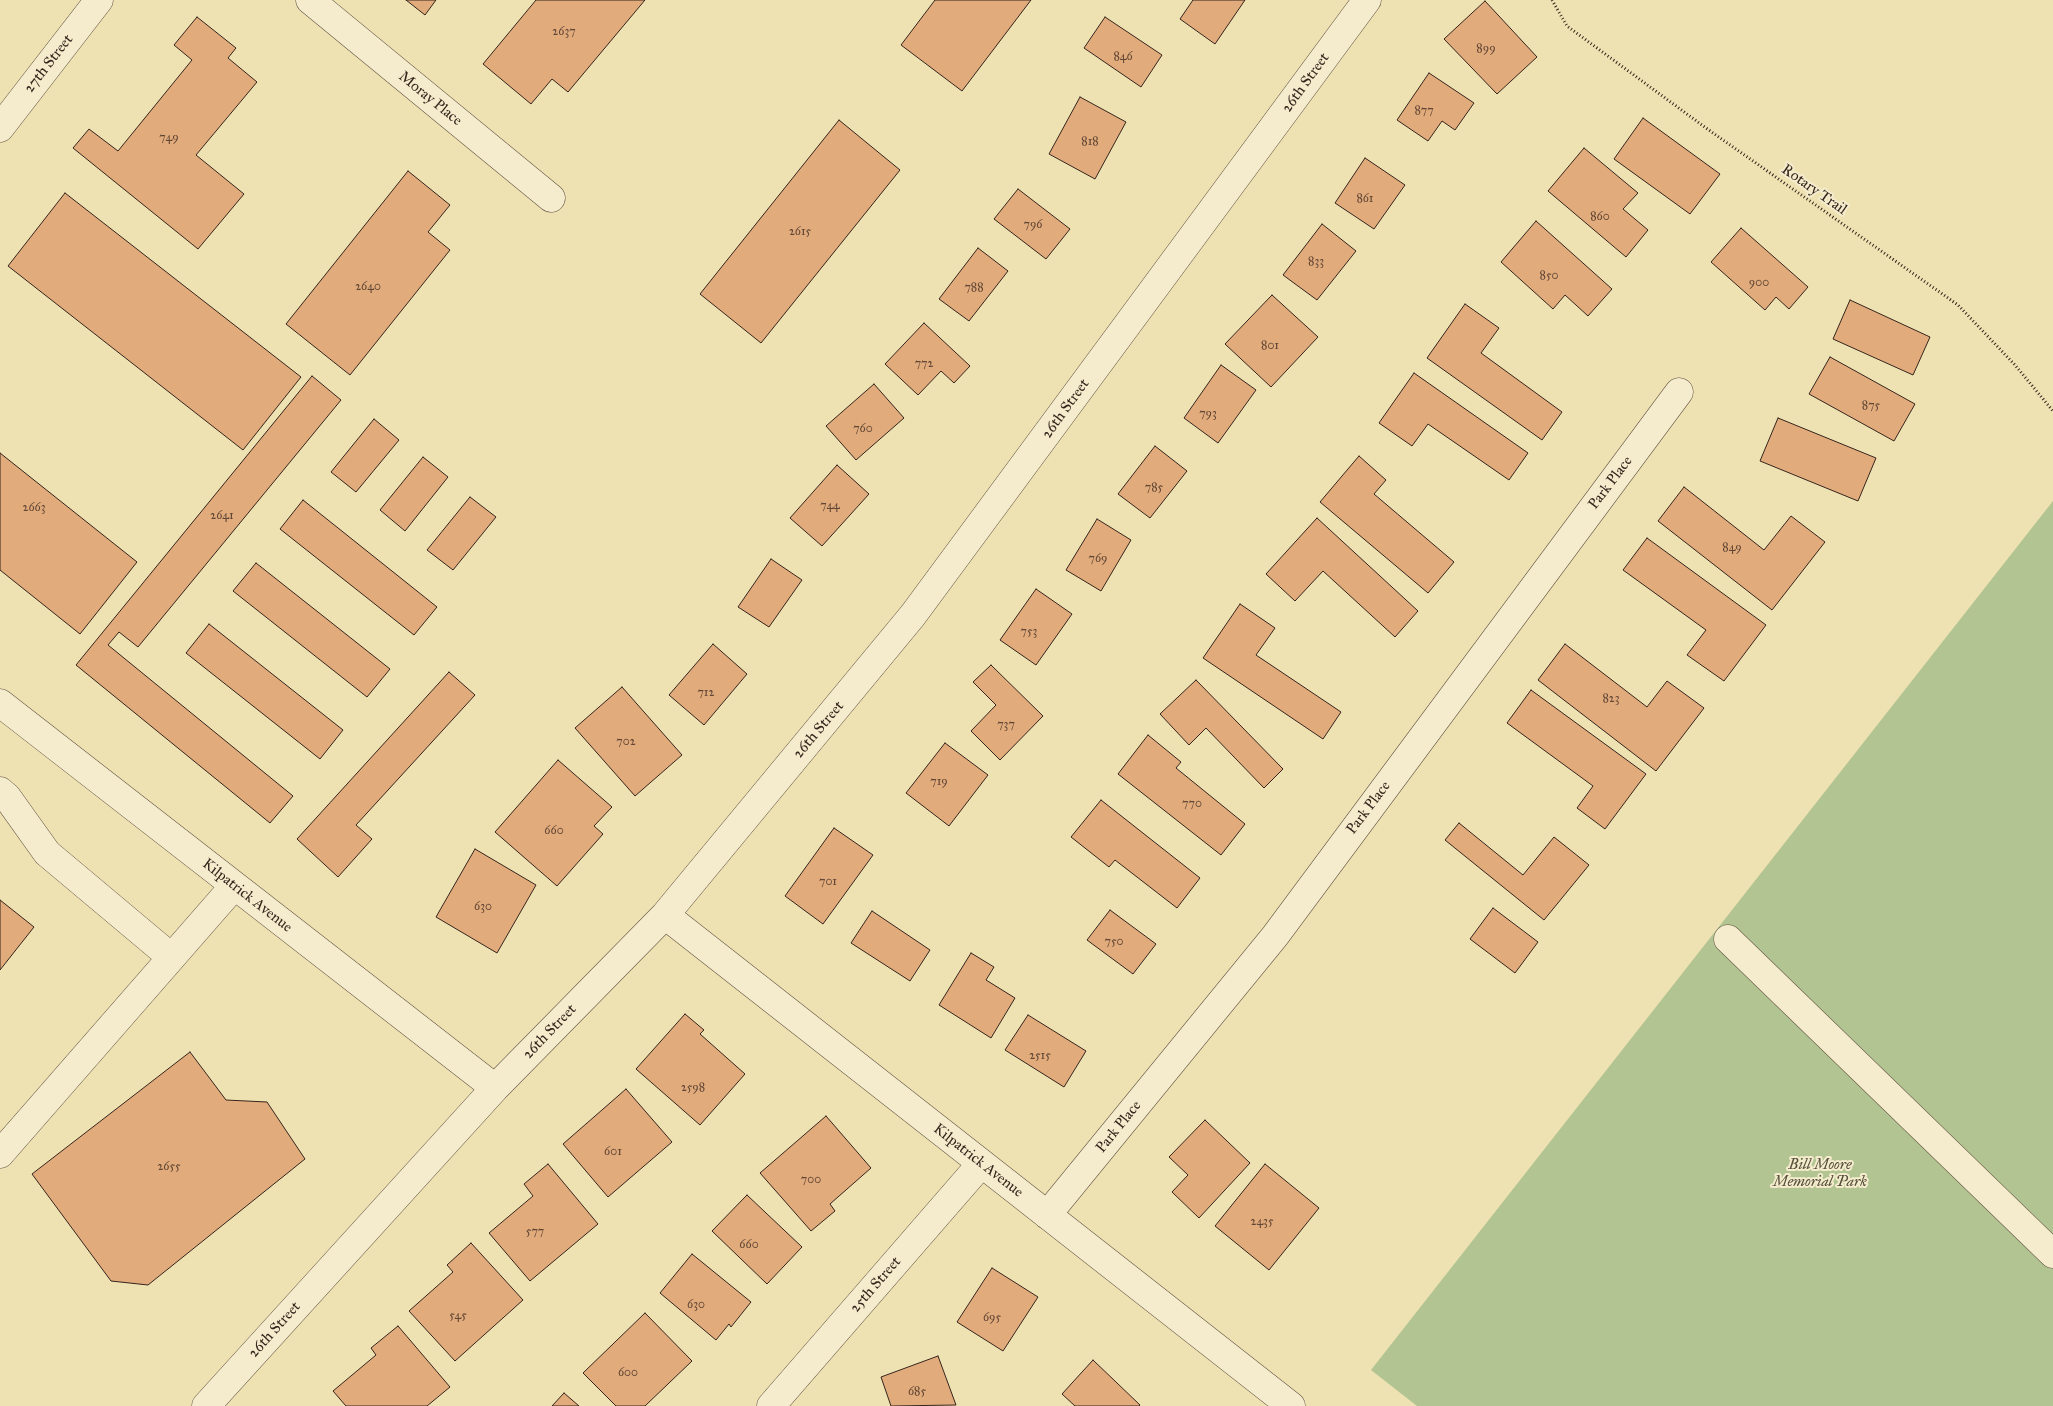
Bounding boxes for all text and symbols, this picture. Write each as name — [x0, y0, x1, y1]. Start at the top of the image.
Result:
house number: 2637 — [552, 25, 576, 39]
street label: 27th Street — [21, 31, 77, 97]
house number: 899 — [1476, 42, 1496, 56]
house number: 846 — [1113, 50, 1133, 64]
street label: 26th Street — [1278, 50, 1334, 116]
street label: Moray Place — [395, 68, 465, 130]
house number: 877 — [1414, 104, 1434, 118]
house number: 749 — [159, 131, 179, 145]
house number: 818 — [1081, 135, 1099, 149]
street label: Rotary Trail — [1778, 161, 1850, 219]
house number: 861 — [1356, 192, 1374, 206]
house number: 860 — [1590, 210, 1610, 224]
house number: 796 — [1023, 218, 1043, 232]
house number: 2615 — [789, 225, 811, 239]
house number: 833 — [1308, 255, 1324, 269]
house number: 850 — [1540, 269, 1558, 283]
house number: 900 — [1749, 276, 1769, 290]
house number: 2640 — [355, 280, 381, 294]
house number: 788 — [964, 281, 984, 295]
house number: 801 — [1261, 339, 1279, 353]
house number: 772 — [915, 357, 933, 371]
street label: 26th Street — [1038, 376, 1094, 442]
house number: 875 — [1862, 399, 1880, 413]
house number: 793 — [1199, 407, 1217, 421]
house number: 760 — [853, 422, 873, 436]
street label: Park Place — [1585, 453, 1637, 513]
house number: 785 — [1145, 481, 1163, 495]
house number: 744 — [820, 499, 840, 513]
house number: 2663 — [22, 501, 46, 515]
house number: 2641 — [210, 509, 234, 523]
house number: 849 — [1722, 541, 1742, 555]
house number: 769 — [1089, 552, 1107, 566]
house number: 753 — [1021, 625, 1037, 639]
house number: 712 — [697, 686, 715, 700]
house number: 823 — [1602, 692, 1620, 706]
street label: 26th Street — [790, 698, 848, 762]
house number: 737 — [997, 718, 1015, 732]
house number: 702 — [616, 735, 636, 749]
house number: 719 — [930, 775, 948, 789]
street label: Park Place — [1343, 778, 1395, 838]
house number: 770 — [1182, 797, 1202, 811]
house number: 660 — [544, 824, 564, 838]
street label: Kilpatrick Avenue — [198, 855, 296, 937]
house number: 701 — [819, 875, 837, 889]
house number: 630 — [474, 900, 492, 914]
house number: 750 — [1105, 935, 1123, 949]
street label: 26th Street — [519, 1001, 581, 1063]
house number: 2515 — [1029, 1049, 1051, 1063]
house number: 2598 — [681, 1081, 705, 1095]
street label: Park Place — [1093, 1097, 1145, 1157]
street label: Kilpatrick Avenue — [929, 1120, 1027, 1202]
house number: 601 — [604, 1145, 622, 1159]
park label: Bill Moore Memorial Park — [1773, 1156, 1867, 1191]
house number: 2655 — [157, 1160, 181, 1174]
house number: 700 — [801, 1173, 821, 1187]
house number: 2435 — [1251, 1215, 1273, 1229]
house number: 577 — [526, 1225, 544, 1239]
house number: 660 — [739, 1238, 759, 1252]
street label: 25th Street — [847, 1253, 905, 1317]
street label: 26th Street — [245, 1298, 305, 1362]
house number: 630 — [687, 1298, 705, 1312]
house number: 545 — [449, 1309, 467, 1323]
house number: 695 — [983, 1311, 1001, 1325]
house number: 600 — [618, 1366, 638, 1380]
house number: 685 — [908, 1385, 926, 1399]

